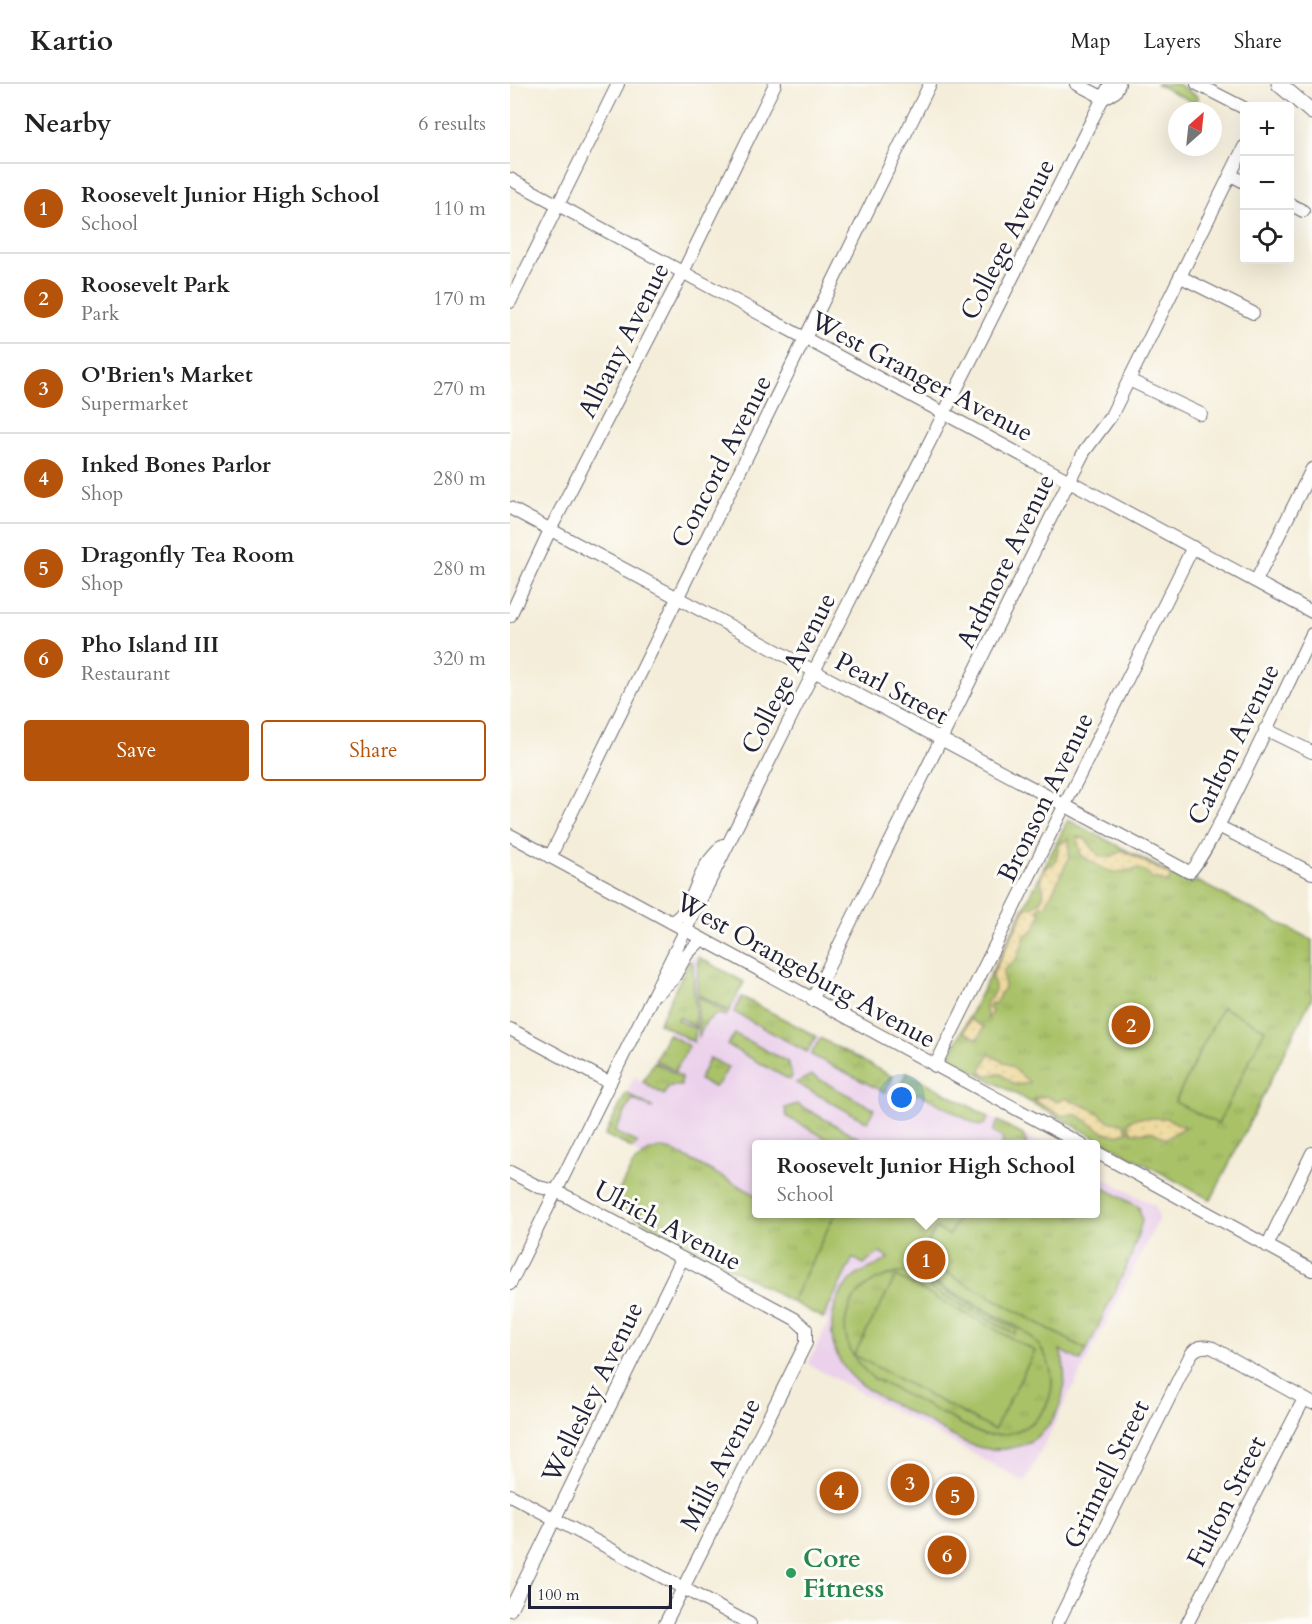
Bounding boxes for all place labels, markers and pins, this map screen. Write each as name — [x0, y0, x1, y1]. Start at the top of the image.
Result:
pin: 2 — [1112, 1002, 1150, 1048]
pin: 1 — [906, 1238, 946, 1282]
pin: 3 — [890, 1460, 930, 1506]
pin: 4 — [820, 1468, 858, 1514]
pin: 5 — [936, 1474, 974, 1518]
pin: 6 — [928, 1532, 966, 1578]
place label: Core Fitness — [803, 1541, 884, 1606]
marker: Core Fitness — [784, 1566, 798, 1580]

